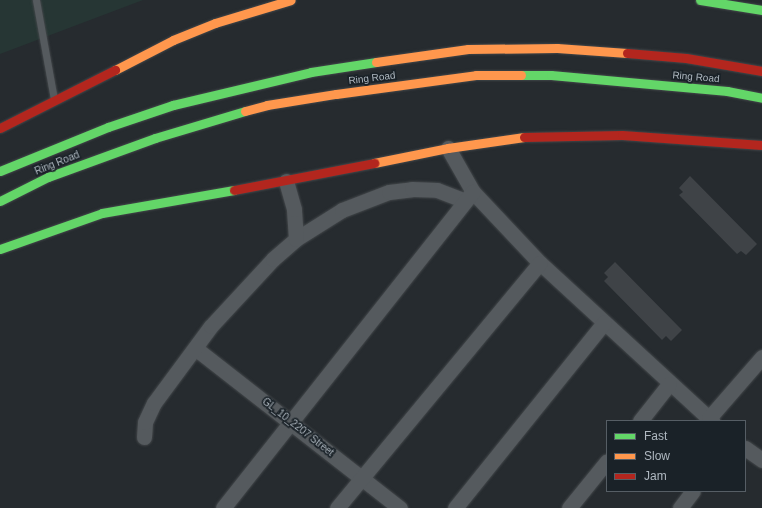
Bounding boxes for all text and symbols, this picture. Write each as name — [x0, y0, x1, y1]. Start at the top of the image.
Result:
street label: Ring Road — [348, 69, 396, 87]
street label: Ring Road — [672, 69, 720, 85]
street label: Ring Road — [33, 149, 81, 177]
street label: GL_10_2207 Street — [260, 395, 336, 459]
legend — [606, 420, 746, 492]
text: Fast — [644, 429, 667, 443]
text: Slow — [644, 449, 670, 463]
text: Jam — [644, 469, 667, 483]

